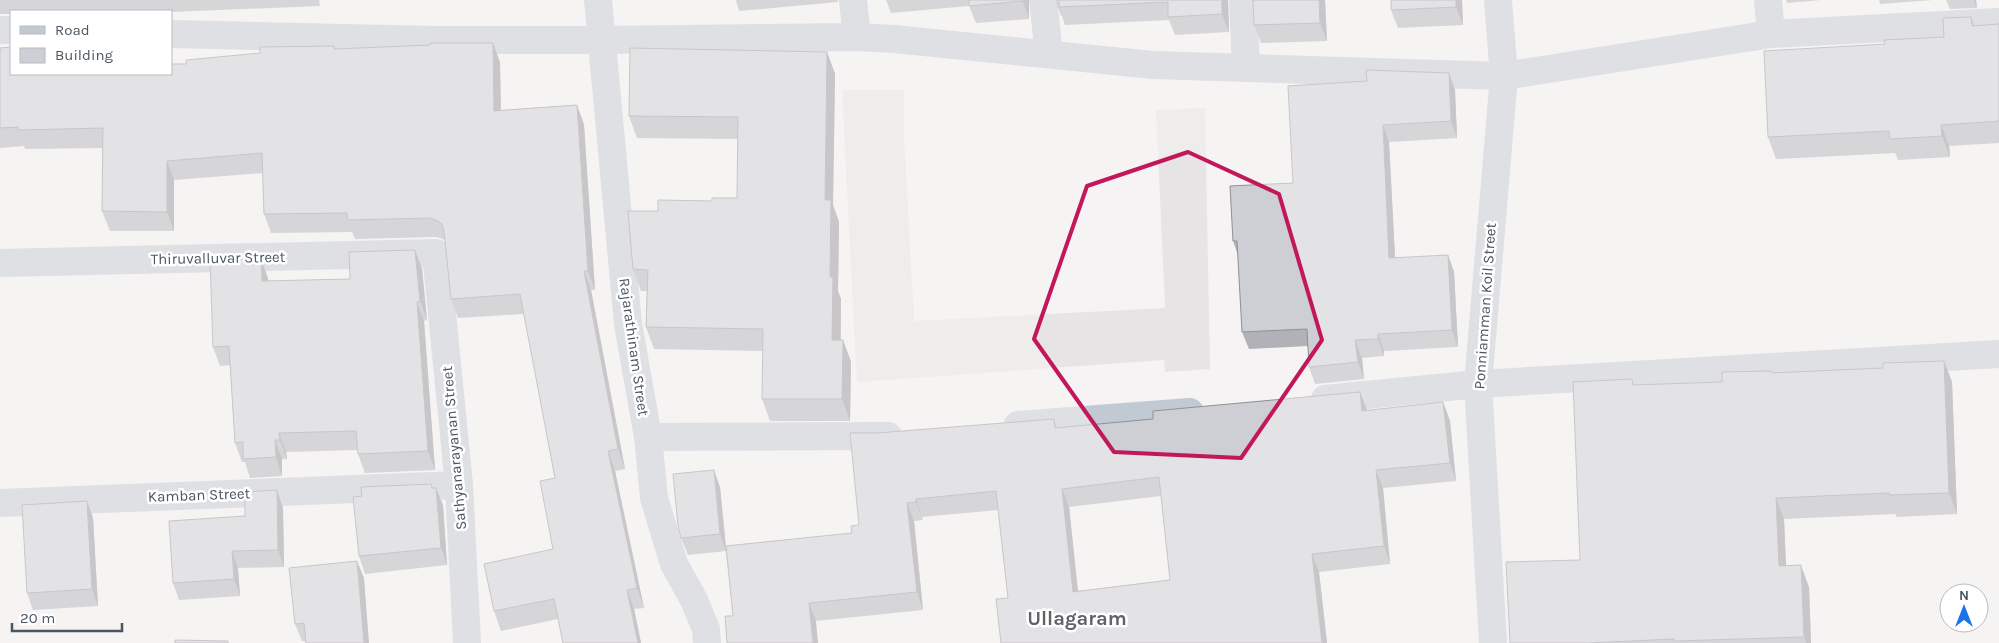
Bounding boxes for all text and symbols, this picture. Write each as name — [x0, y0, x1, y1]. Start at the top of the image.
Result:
legend — [10, 10, 172, 75]
text: Road — [55, 21, 90, 39]
text: Building — [55, 46, 113, 64]
street label: Ponniamman Koil Street — [1470, 222, 1500, 390]
street label: Thiruvalluvar Street — [150, 248, 286, 268]
street label: Rajarathinam Street — [615, 277, 653, 418]
street label: Sathyanarayanan Street — [438, 365, 470, 531]
street label: Kamban Street — [148, 484, 251, 506]
north arrow — [1939, 583, 1989, 633]
text: N — [1959, 587, 1969, 604]
scale bar — [12, 600, 122, 632]
district label: Ullagaram — [1027, 607, 1127, 630]
text: 20 m — [20, 609, 55, 627]

